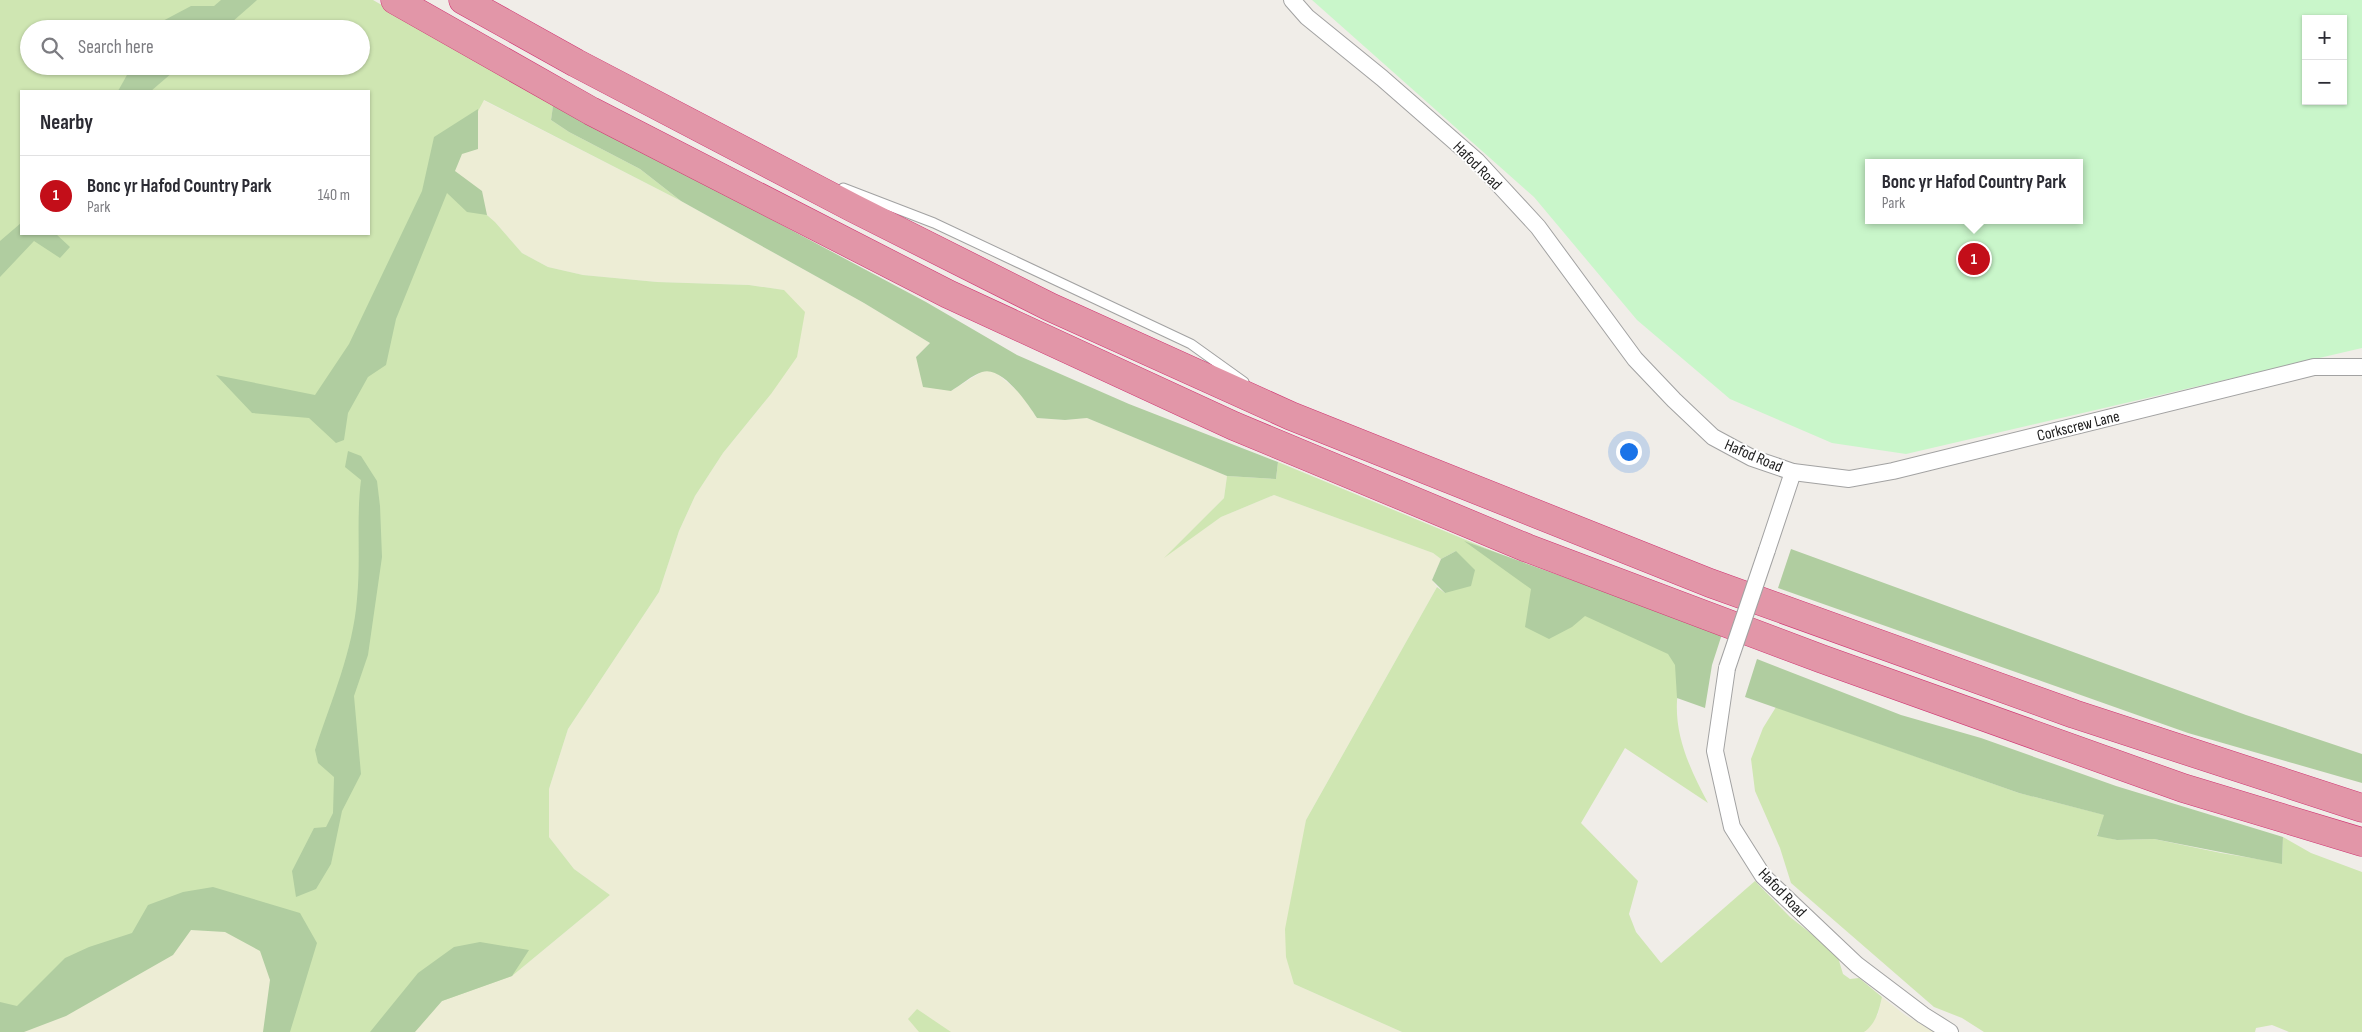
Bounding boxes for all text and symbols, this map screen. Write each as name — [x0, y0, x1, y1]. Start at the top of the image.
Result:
map controls — [2302, 15, 2347, 105]
button: + — [2302, 15, 2347, 60]
search box — [20, 20, 370, 75]
icon: search — [38, 34, 66, 62]
text: Search here — [78, 36, 154, 59]
button: − — [2302, 60, 2347, 105]
text: Nearby — [40, 110, 93, 135]
street label: Hafod Road — [1449, 138, 1505, 194]
popup — [1865, 159, 2083, 224]
text: Bonc yr Hafod Country Park — [1882, 171, 2066, 194]
text: Bonc yr Hafod Country Park — [87, 175, 272, 198]
text: 1 — [53, 186, 59, 205]
text: 140 m — [318, 186, 350, 205]
text: Park — [1882, 194, 1905, 213]
text: Park — [87, 198, 110, 217]
pin: 1 — [1958, 240, 1990, 278]
street label: Corkscrew Lane — [2035, 407, 2122, 446]
street label: Hafod Road — [1722, 436, 1785, 477]
your location — [1616, 439, 1642, 465]
street label: Hafod Road — [1754, 864, 1810, 922]

